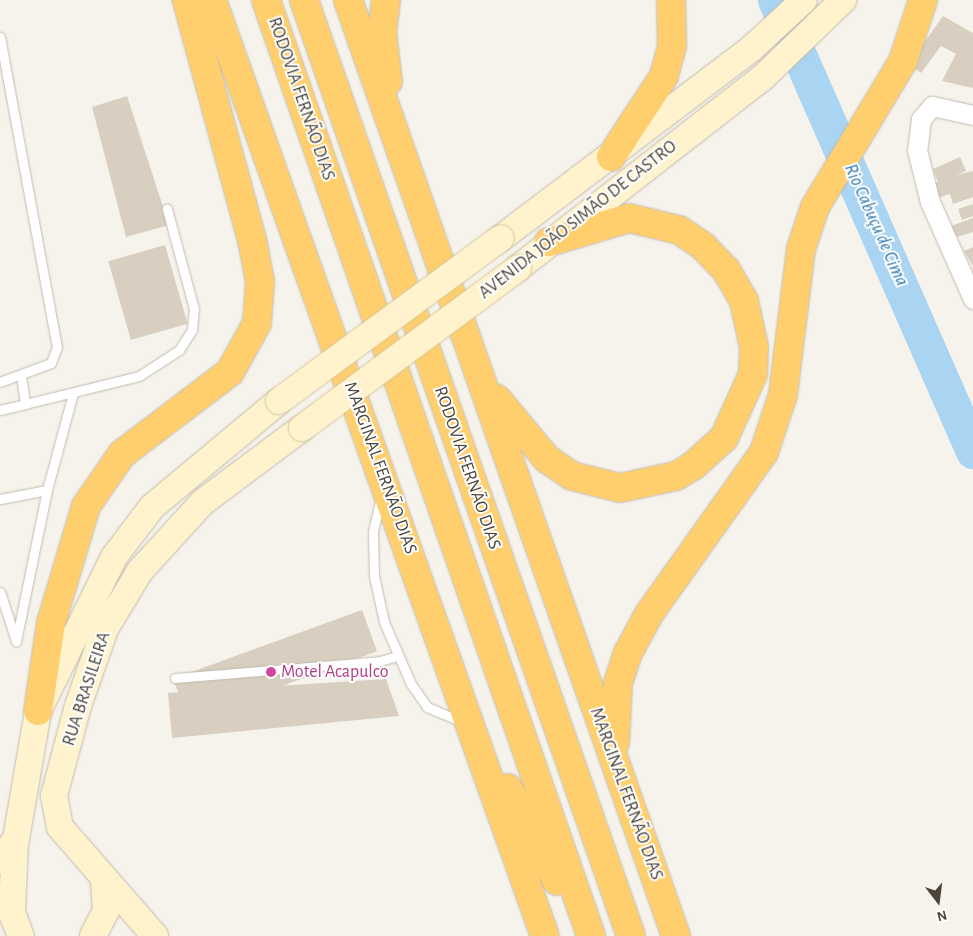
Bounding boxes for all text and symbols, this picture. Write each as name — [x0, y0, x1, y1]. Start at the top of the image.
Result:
street label: RODOVIA FERNÃO DIAS — [263, 15, 339, 183]
street label: AVENIDA JOÃO SIMÃO DE CASTRO — [475, 136, 681, 304]
water label: Rio Cabuçu de Cima — [839, 160, 913, 290]
street label: MARGINAL FERNÃO DIAS — [339, 379, 421, 557]
street label: RODOVIA FERNÃO DIAS — [429, 384, 505, 552]
street label: RUA BRASILEIRA — [58, 629, 116, 749]
place label: Motel Acapulco — [281, 661, 389, 683]
marker: Motel Acapulco — [265, 666, 277, 678]
street label: MARGINAL FERNÃO DIAS — [585, 705, 667, 883]
north arrow — [913, 876, 963, 926]
text: N — [935, 907, 948, 924]

